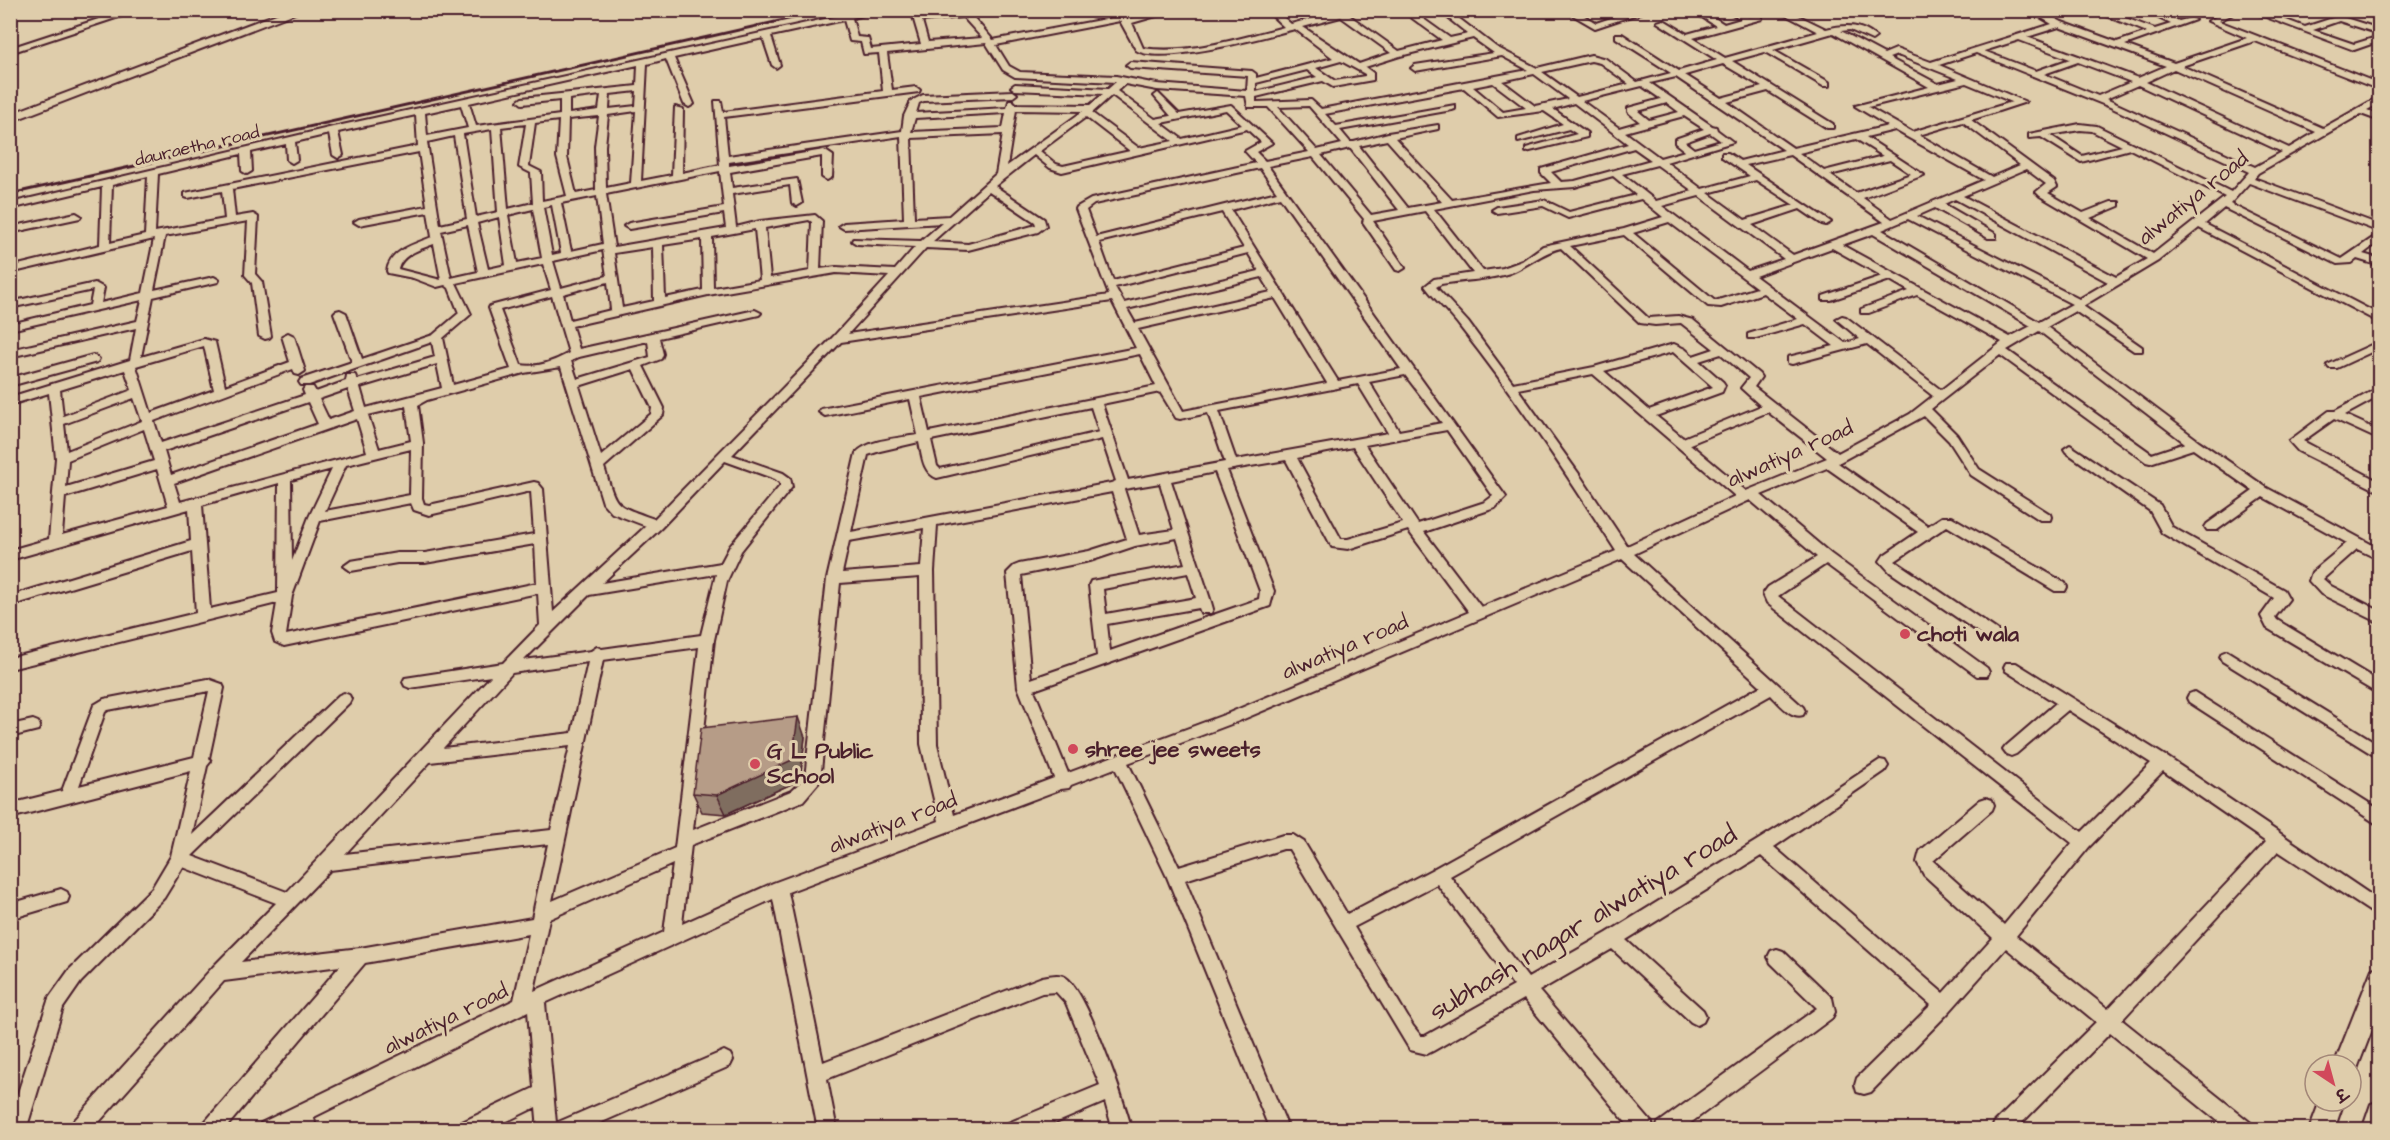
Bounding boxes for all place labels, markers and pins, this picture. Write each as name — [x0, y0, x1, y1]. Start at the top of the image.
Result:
place label: choti wala — [1917, 619, 2020, 650]
marker: choti wala — [1898, 627, 1912, 641]
place label: shree jee sweets — [1085, 734, 1261, 765]
place label: G L Public School — [766, 736, 873, 792]
marker: shree jee sweets — [1066, 742, 1080, 756]
marker: G L Public School — [748, 757, 762, 771]

